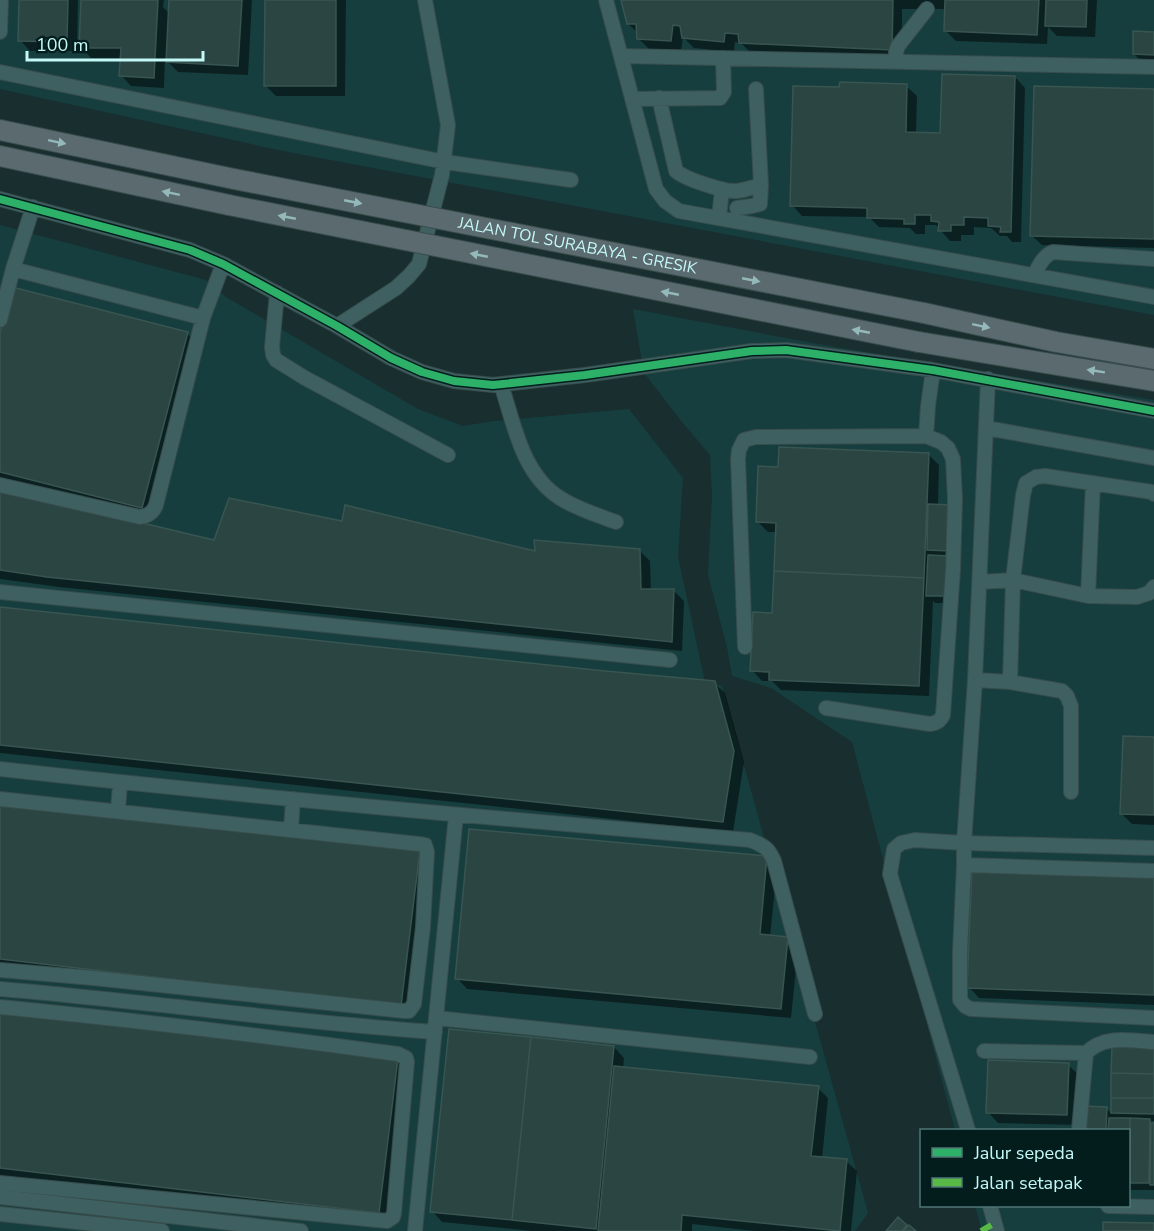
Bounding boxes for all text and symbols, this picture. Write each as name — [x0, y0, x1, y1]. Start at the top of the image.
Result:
scale bar — [27, 24, 202, 62]
text: 100 m — [36, 33, 88, 57]
one-way arrow — [48, 138, 67, 147]
one-way arrow — [162, 187, 181, 197]
one-way arrow — [344, 198, 363, 207]
one-way arrow — [278, 212, 297, 221]
street label: JALAN TOL SURABAYA - GRESIK — [455, 212, 700, 280]
one-way arrow — [469, 250, 488, 259]
one-way arrow — [741, 276, 760, 285]
one-way arrow — [660, 288, 679, 297]
one-way arrow — [972, 322, 991, 331]
one-way arrow — [852, 326, 871, 335]
one-way arrow — [1087, 367, 1106, 376]
legend — [920, 1129, 1130, 1207]
text: Jalur sepeda — [973, 1141, 1074, 1165]
text: Jalan setapak — [973, 1171, 1083, 1195]

